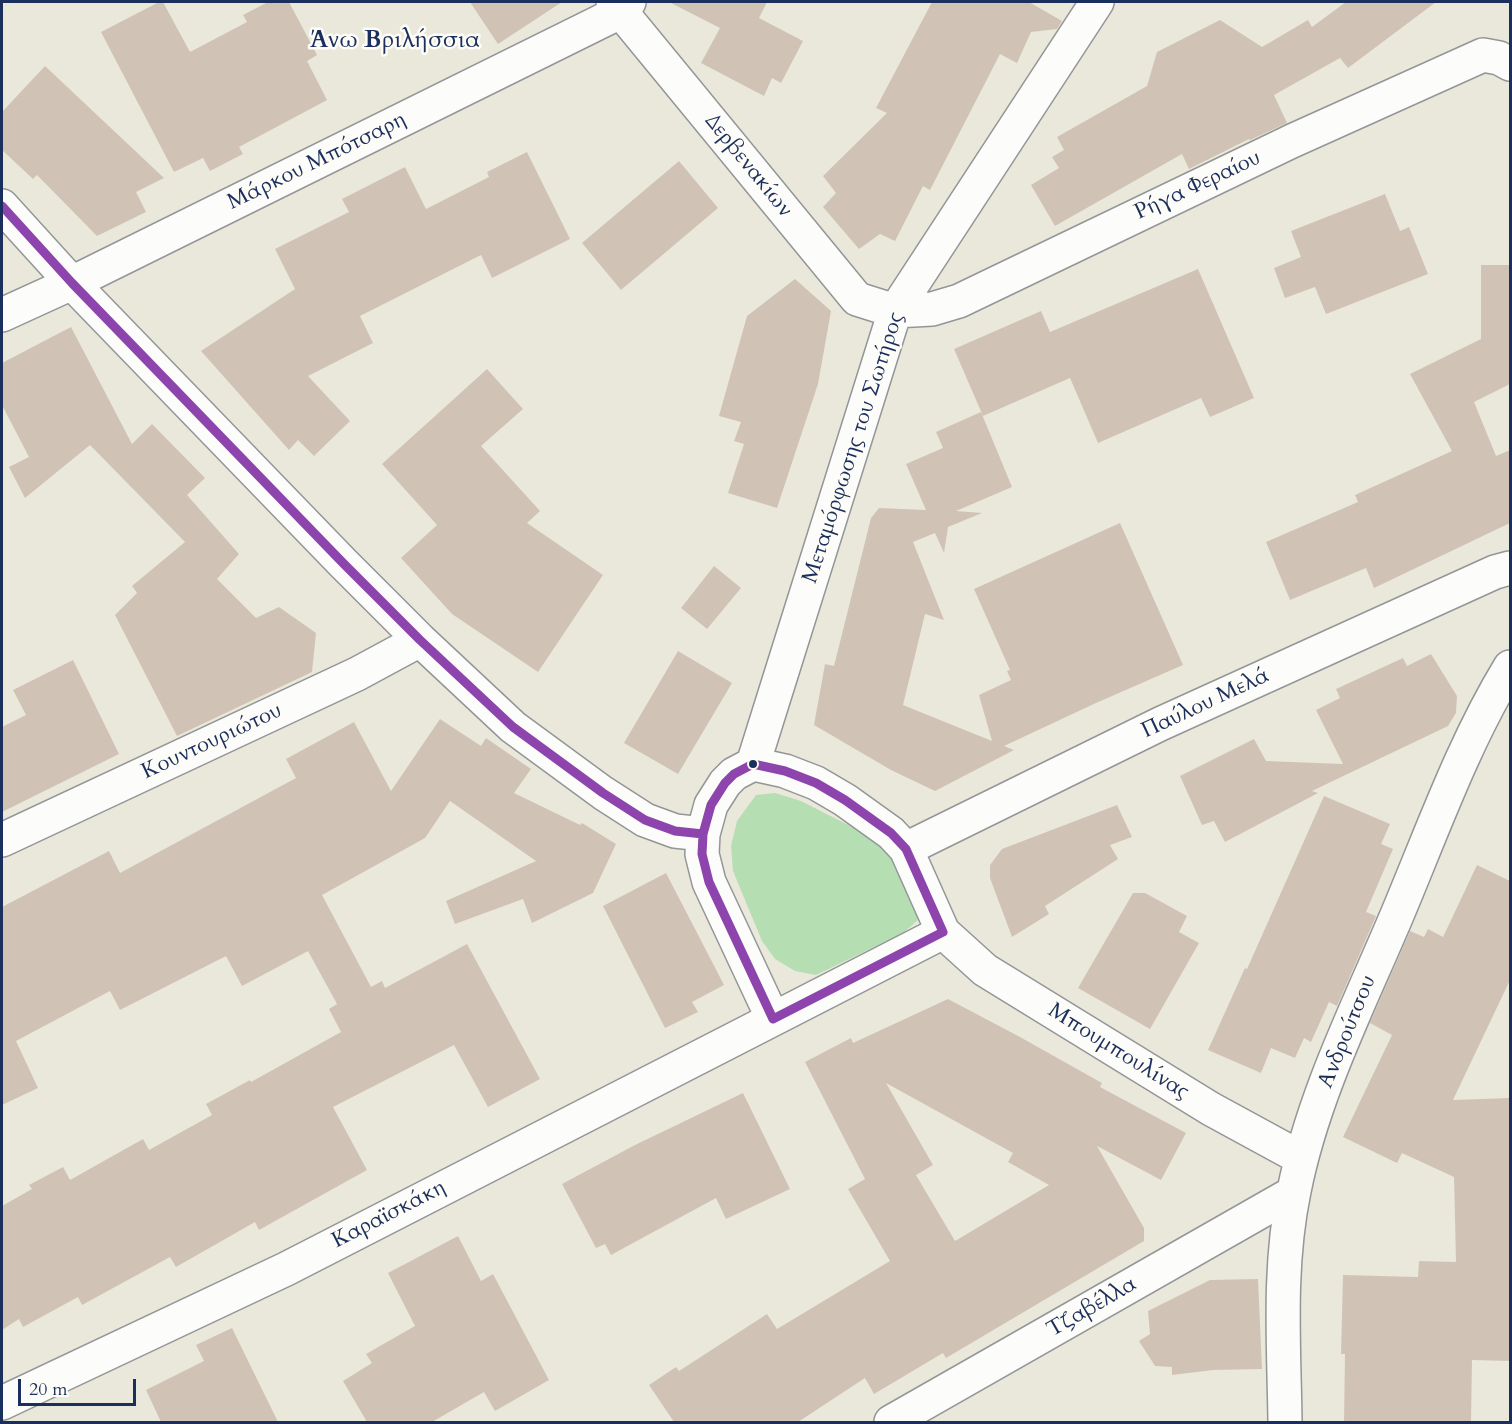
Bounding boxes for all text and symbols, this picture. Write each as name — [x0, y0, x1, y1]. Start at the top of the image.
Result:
district label: Άνω Βριλήσσια — [310, 27, 480, 55]
street label: Μάρκου Μπότσαρη — [224, 107, 410, 217]
street label: Δερβενακίων — [698, 109, 798, 223]
street label: Ρήγα Φεραίου — [1131, 145, 1265, 227]
street label: Μεταμόρφωσης του Σωτήρος — [798, 309, 910, 587]
street label: Παύλου Μελά — [1138, 663, 1274, 745]
street label: Κουντουριώτου — [138, 698, 286, 786]
unlabelled marker — [747, 758, 759, 770]
street label: Ανδρούτσου — [1313, 972, 1383, 1092]
street label: Μπουμπουλίνας — [1043, 998, 1193, 1106]
street label: Καραϊσκάκη — [328, 1175, 450, 1255]
street label: Τζαβέλλα — [1043, 1272, 1141, 1344]
scale bar — [21, 1367, 140, 1405]
text: 20 m — [29, 1377, 68, 1402]

